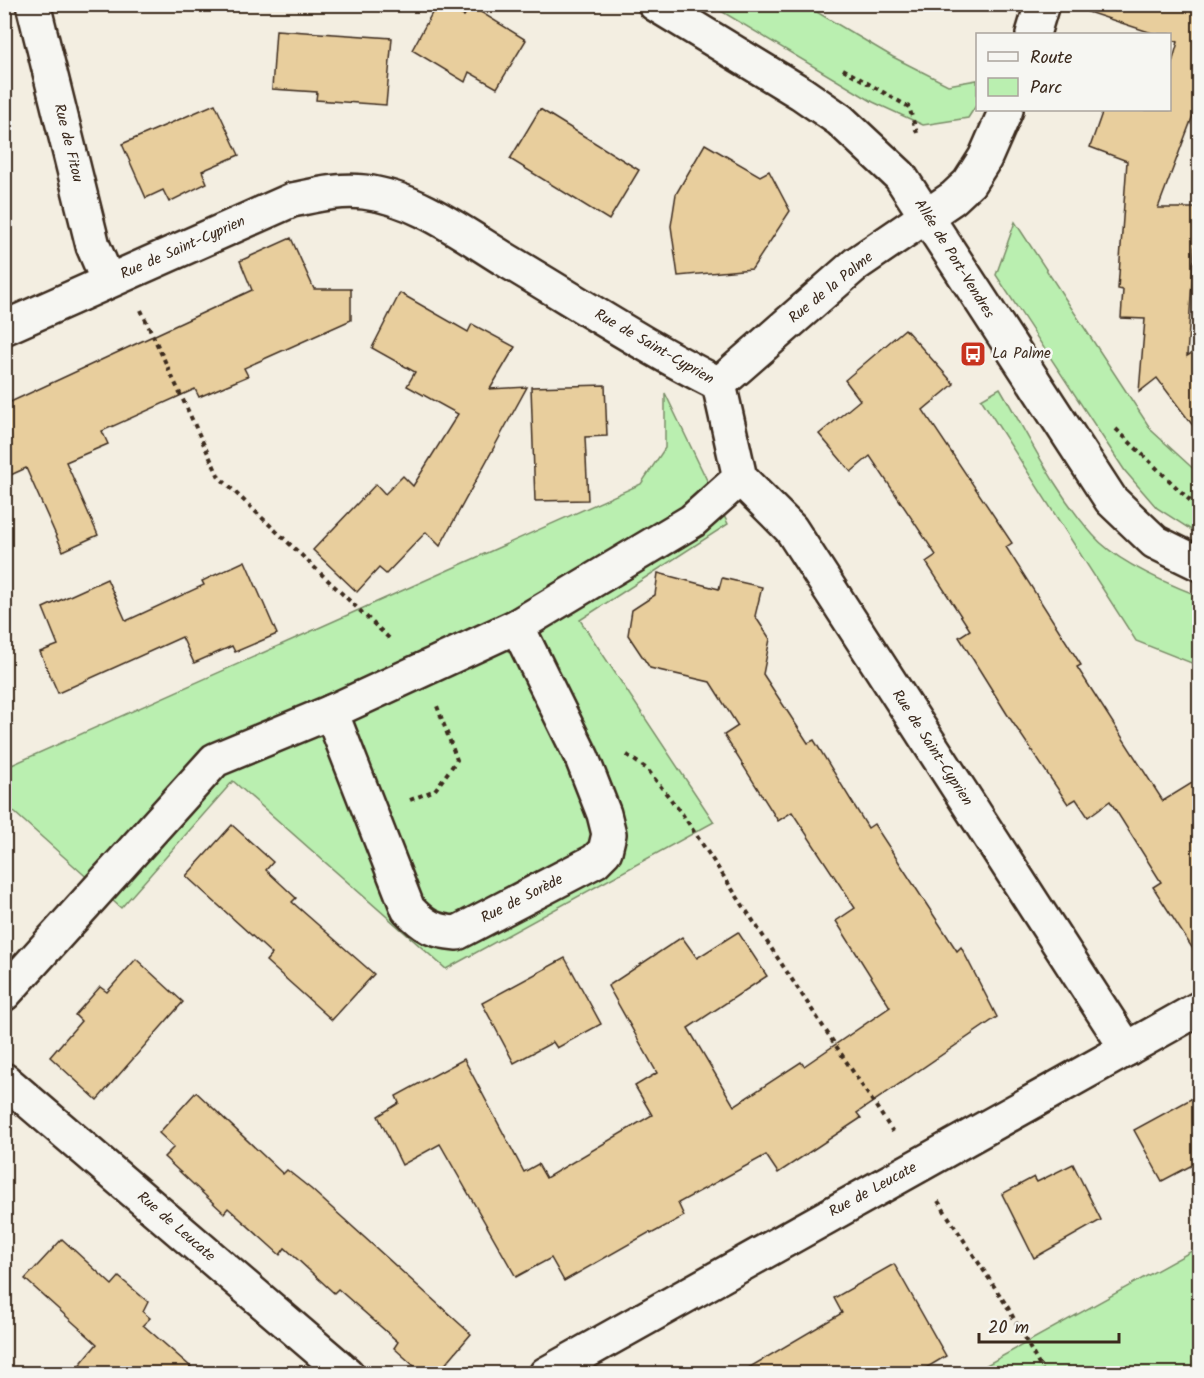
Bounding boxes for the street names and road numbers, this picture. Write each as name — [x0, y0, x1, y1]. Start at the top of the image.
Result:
street label: Rue de Fitou — [47, 101, 89, 185]
street label: Allée de Port-Vendres — [908, 195, 1001, 324]
street label: Rue de Saint-Cyprien — [117, 210, 249, 286]
street label: Rue de la Palme — [783, 246, 879, 330]
street label: Rue de Saint-Cyprien — [590, 303, 718, 391]
street label: Rue de Saint-Cyprien — [885, 685, 979, 811]
street label: Rue de Sorède — [477, 868, 568, 930]
street label: Rue de Leucate — [825, 1156, 922, 1224]
street label: Rue de Leucate — [131, 1186, 221, 1268]

